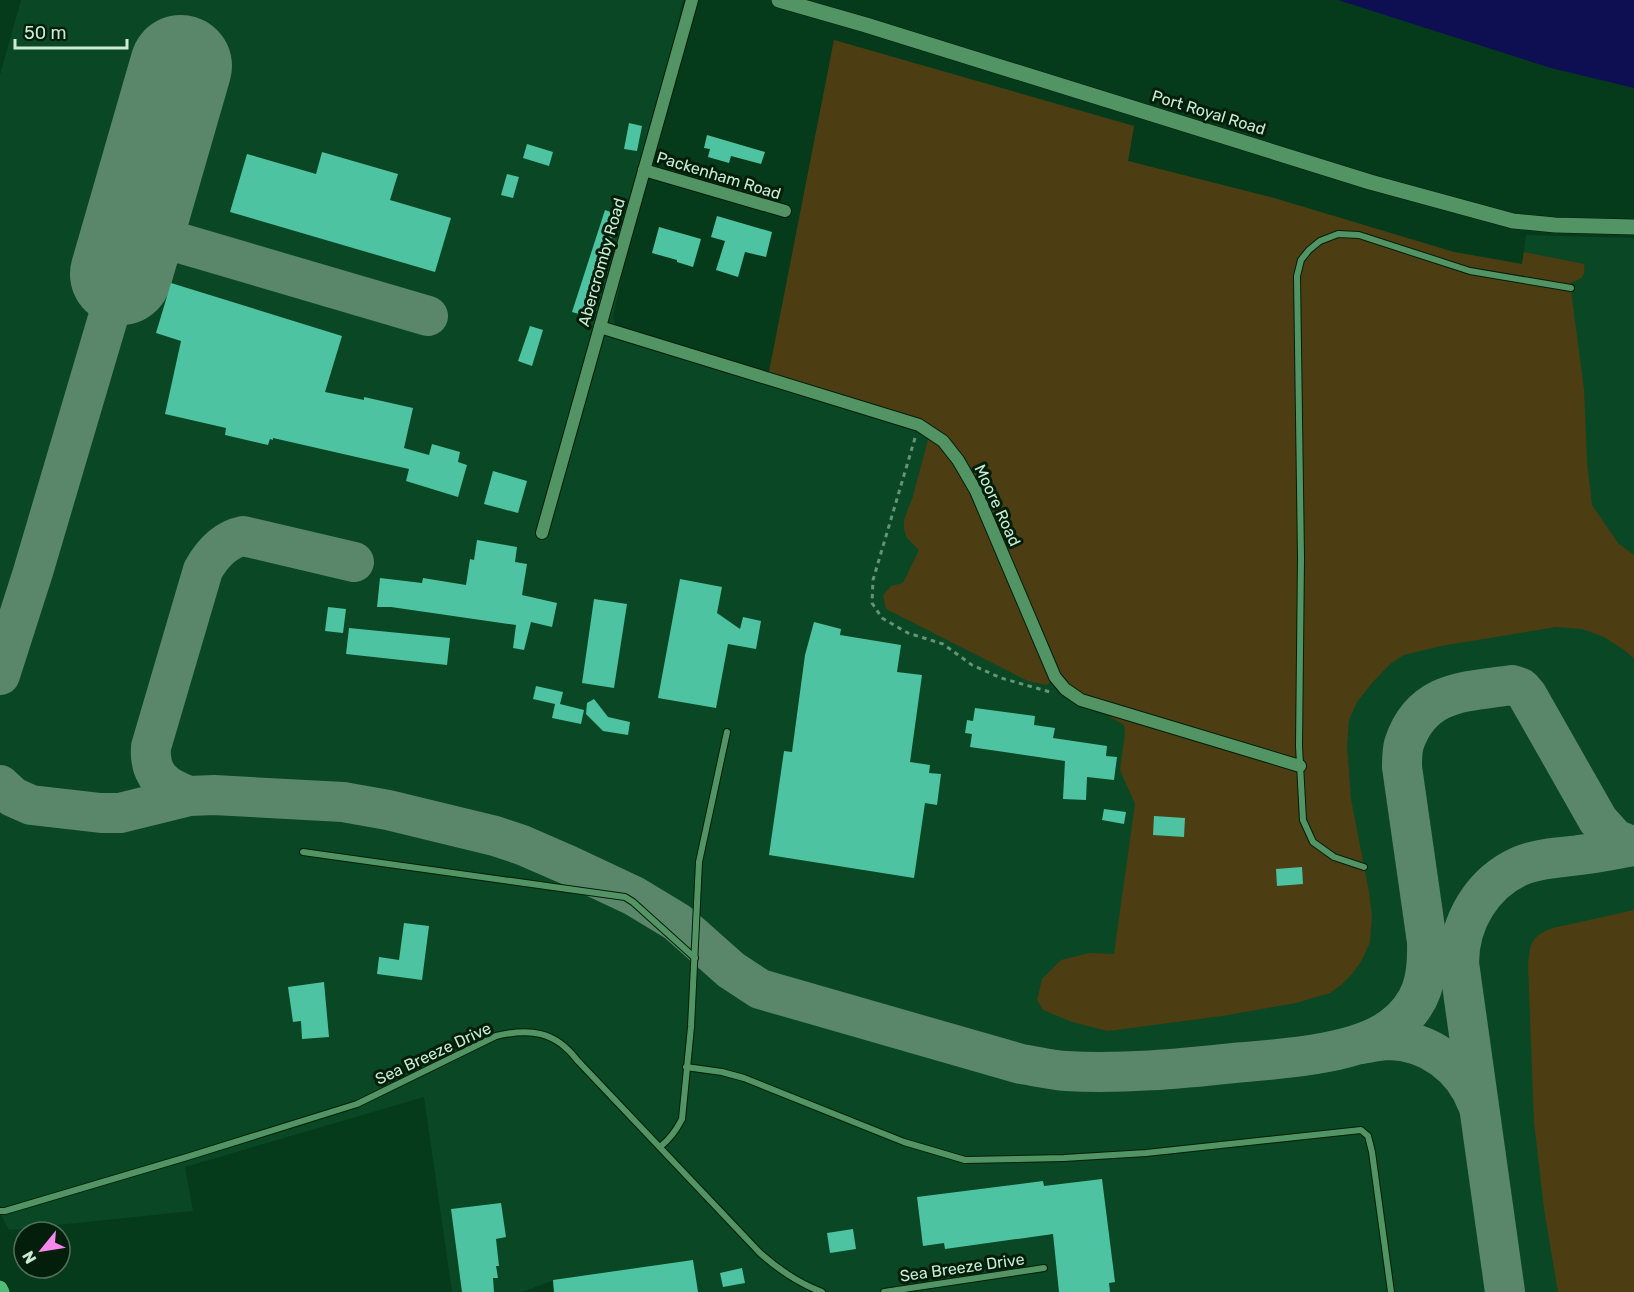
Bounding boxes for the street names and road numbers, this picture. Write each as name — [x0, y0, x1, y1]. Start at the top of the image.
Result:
street label: Port Royal Road — [1150, 86, 1268, 139]
street label: Packenham Road — [654, 148, 783, 203]
street label: Abercromby Road — [574, 196, 629, 329]
street label: Moore Road — [970, 461, 1025, 549]
street label: Sea Breeze Drive — [372, 1018, 494, 1089]
street label: Sea Breeze Drive — [899, 1249, 1026, 1286]

